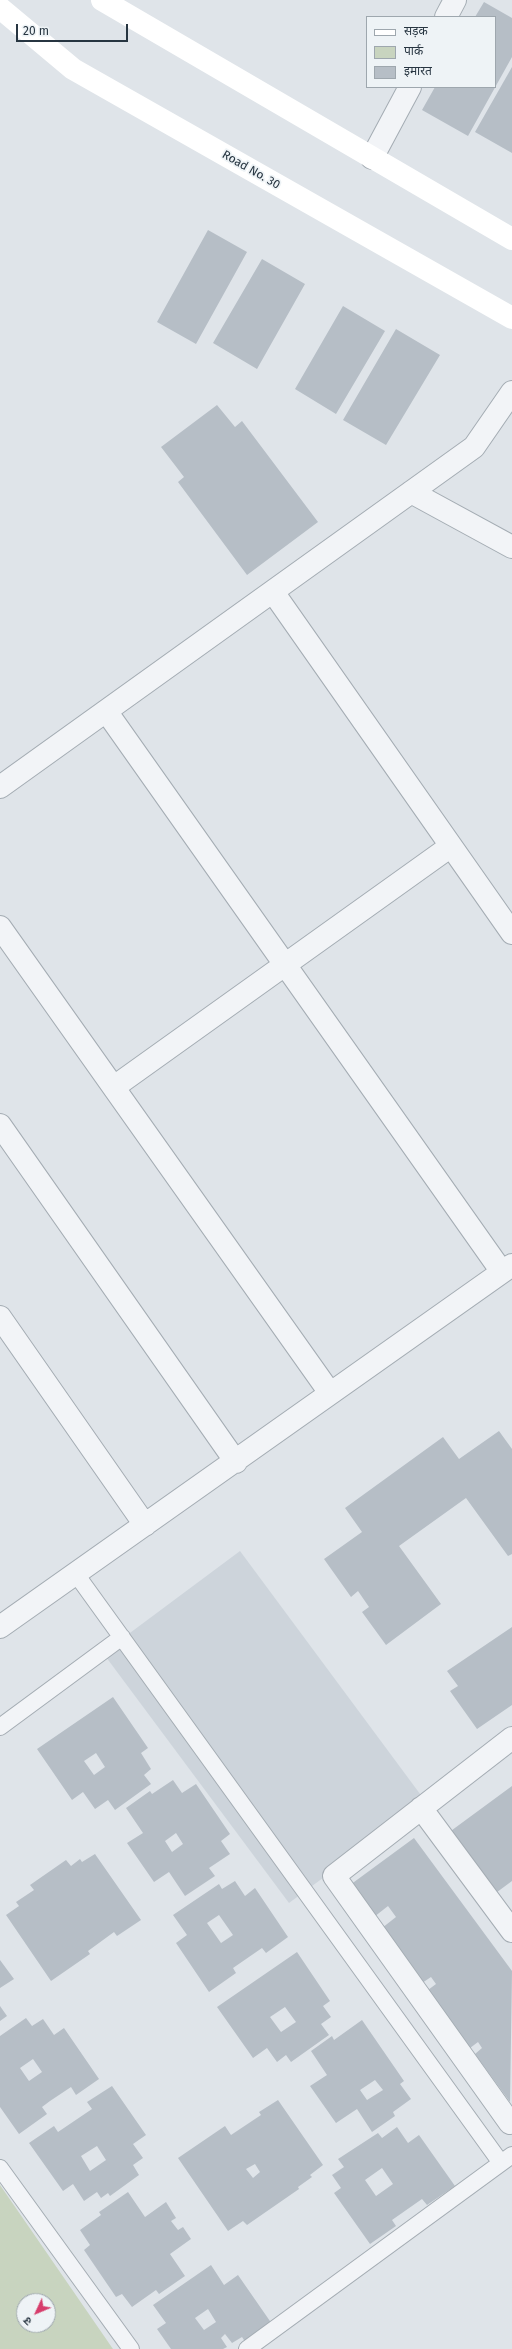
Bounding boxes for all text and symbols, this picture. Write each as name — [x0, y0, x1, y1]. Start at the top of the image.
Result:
scale bar — [18, 16, 130, 42]
legend — [366, 16, 496, 88]
text: 20 m — [23, 24, 49, 38]
text: सड़क — [404, 24, 428, 38]
text: पार्क — [404, 44, 423, 58]
text: इमारत — [404, 64, 432, 78]
street label: Road No. 30 — [219, 148, 283, 192]
north arrow — [16, 2293, 56, 2333]
text: उ — [21, 2314, 35, 2328]

